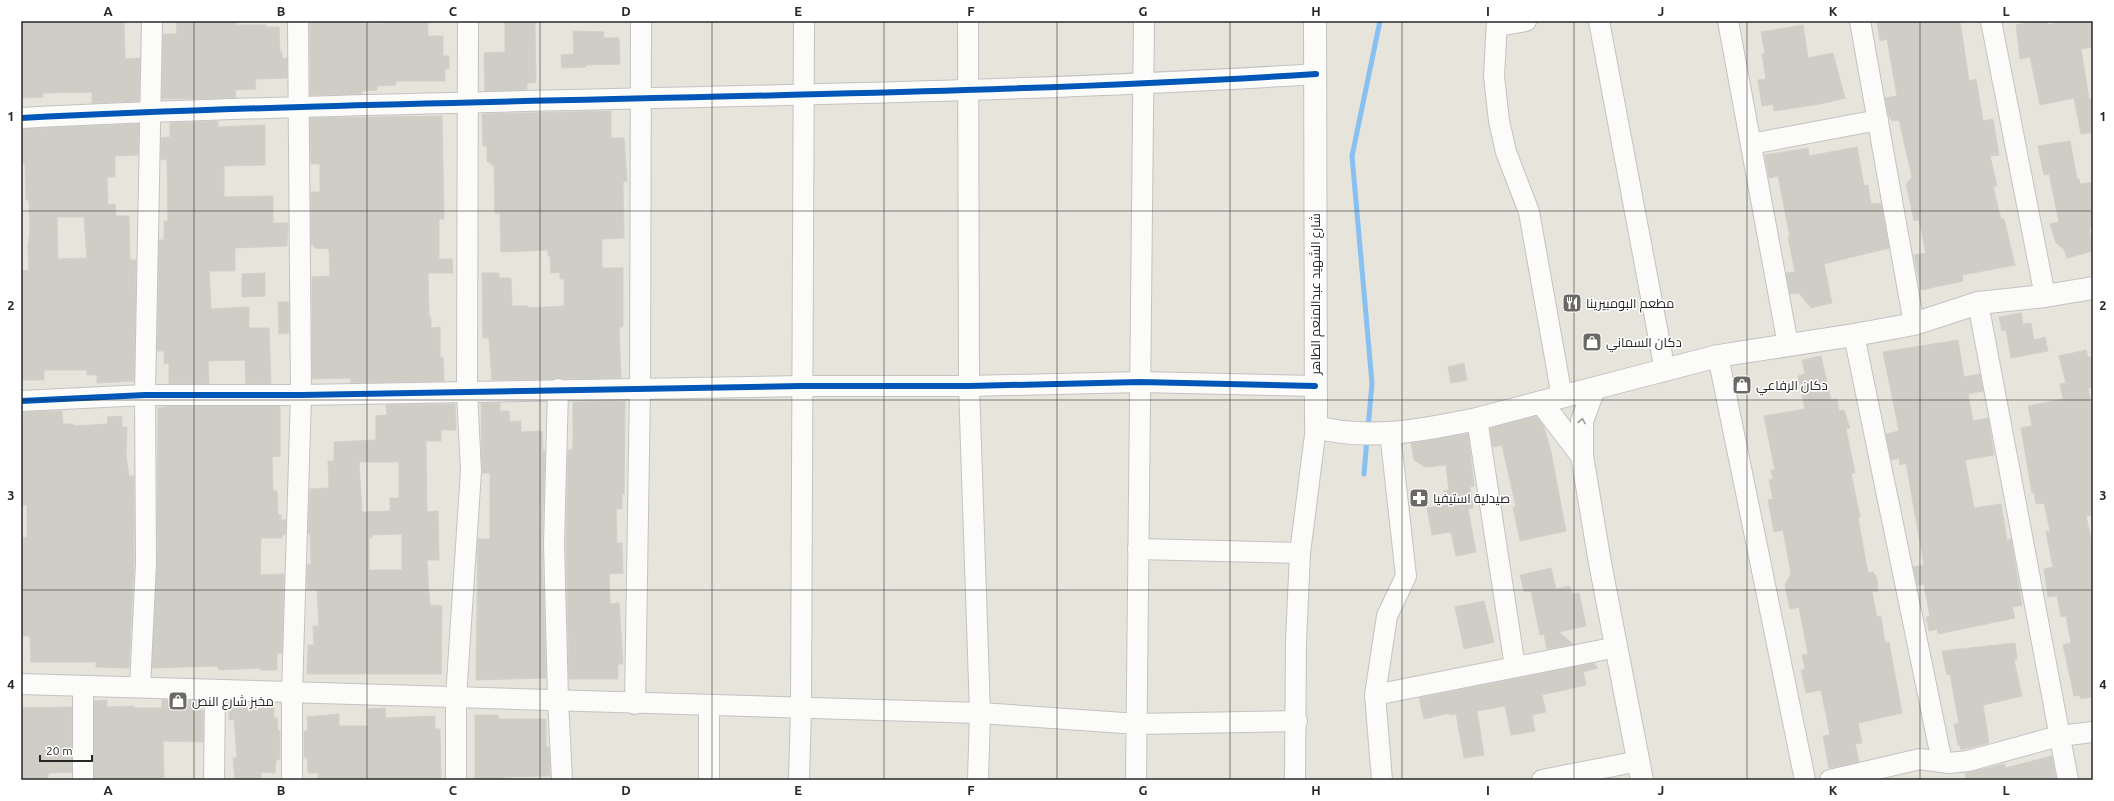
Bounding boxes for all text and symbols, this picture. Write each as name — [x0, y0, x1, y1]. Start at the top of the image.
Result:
text: A — [103, 4, 113, 18]
text: B — [277, 4, 286, 18]
text: C — [449, 4, 458, 18]
text: D — [621, 4, 631, 18]
text: E — [794, 4, 802, 18]
text: F — [967, 4, 975, 18]
text: G — [1139, 4, 1148, 18]
text: H — [1311, 4, 1321, 18]
text: I — [1486, 4, 1490, 18]
text: J — [1658, 4, 1664, 18]
text: K — [1829, 4, 1838, 18]
text: L — [2002, 4, 2010, 18]
text: 1 — [7, 109, 15, 123]
text: 1 — [2099, 109, 2107, 123]
street label: شارع الشهيد عبدالمنعم الطاهر — [1308, 213, 1325, 376]
restaurant icon: مطعم البومبيرينا — [1561, 292, 1583, 314]
place label: مطعم البومبيرينا — [1586, 296, 1674, 313]
text: 2 — [7, 298, 15, 312]
text: 2 — [2099, 298, 2107, 312]
shop icon: دكان السماني — [1581, 331, 1603, 353]
place label: دكان السماني — [1606, 335, 1682, 353]
shop icon: دكان الرفاعي — [1731, 374, 1753, 396]
place label: دكان الرفاعي — [1756, 378, 1828, 396]
one-way arrow — [1577, 418, 1586, 424]
pharmacy icon: صيدلية استيفيا — [1408, 487, 1430, 509]
text: 3 — [7, 488, 15, 502]
text: 3 — [2099, 488, 2107, 502]
place label: صيدلية استيفيا — [1433, 491, 1510, 506]
text: 4 — [7, 677, 15, 691]
text: 4 — [2099, 677, 2107, 691]
shop icon: مخبز شارع النص — [167, 690, 189, 712]
place label: مخبز شارع النص — [192, 694, 274, 710]
scale bar — [40, 737, 92, 763]
text: 20 m — [46, 744, 73, 757]
text: A — [103, 783, 113, 797]
text: B — [277, 783, 286, 797]
text: C — [449, 783, 458, 797]
text: D — [621, 783, 631, 797]
text: E — [794, 783, 802, 797]
text: F — [967, 783, 975, 797]
text: G — [1139, 783, 1148, 797]
text: H — [1311, 783, 1321, 797]
text: I — [1486, 783, 1490, 797]
text: J — [1658, 783, 1664, 797]
text: K — [1829, 783, 1838, 797]
text: L — [2002, 783, 2010, 797]

